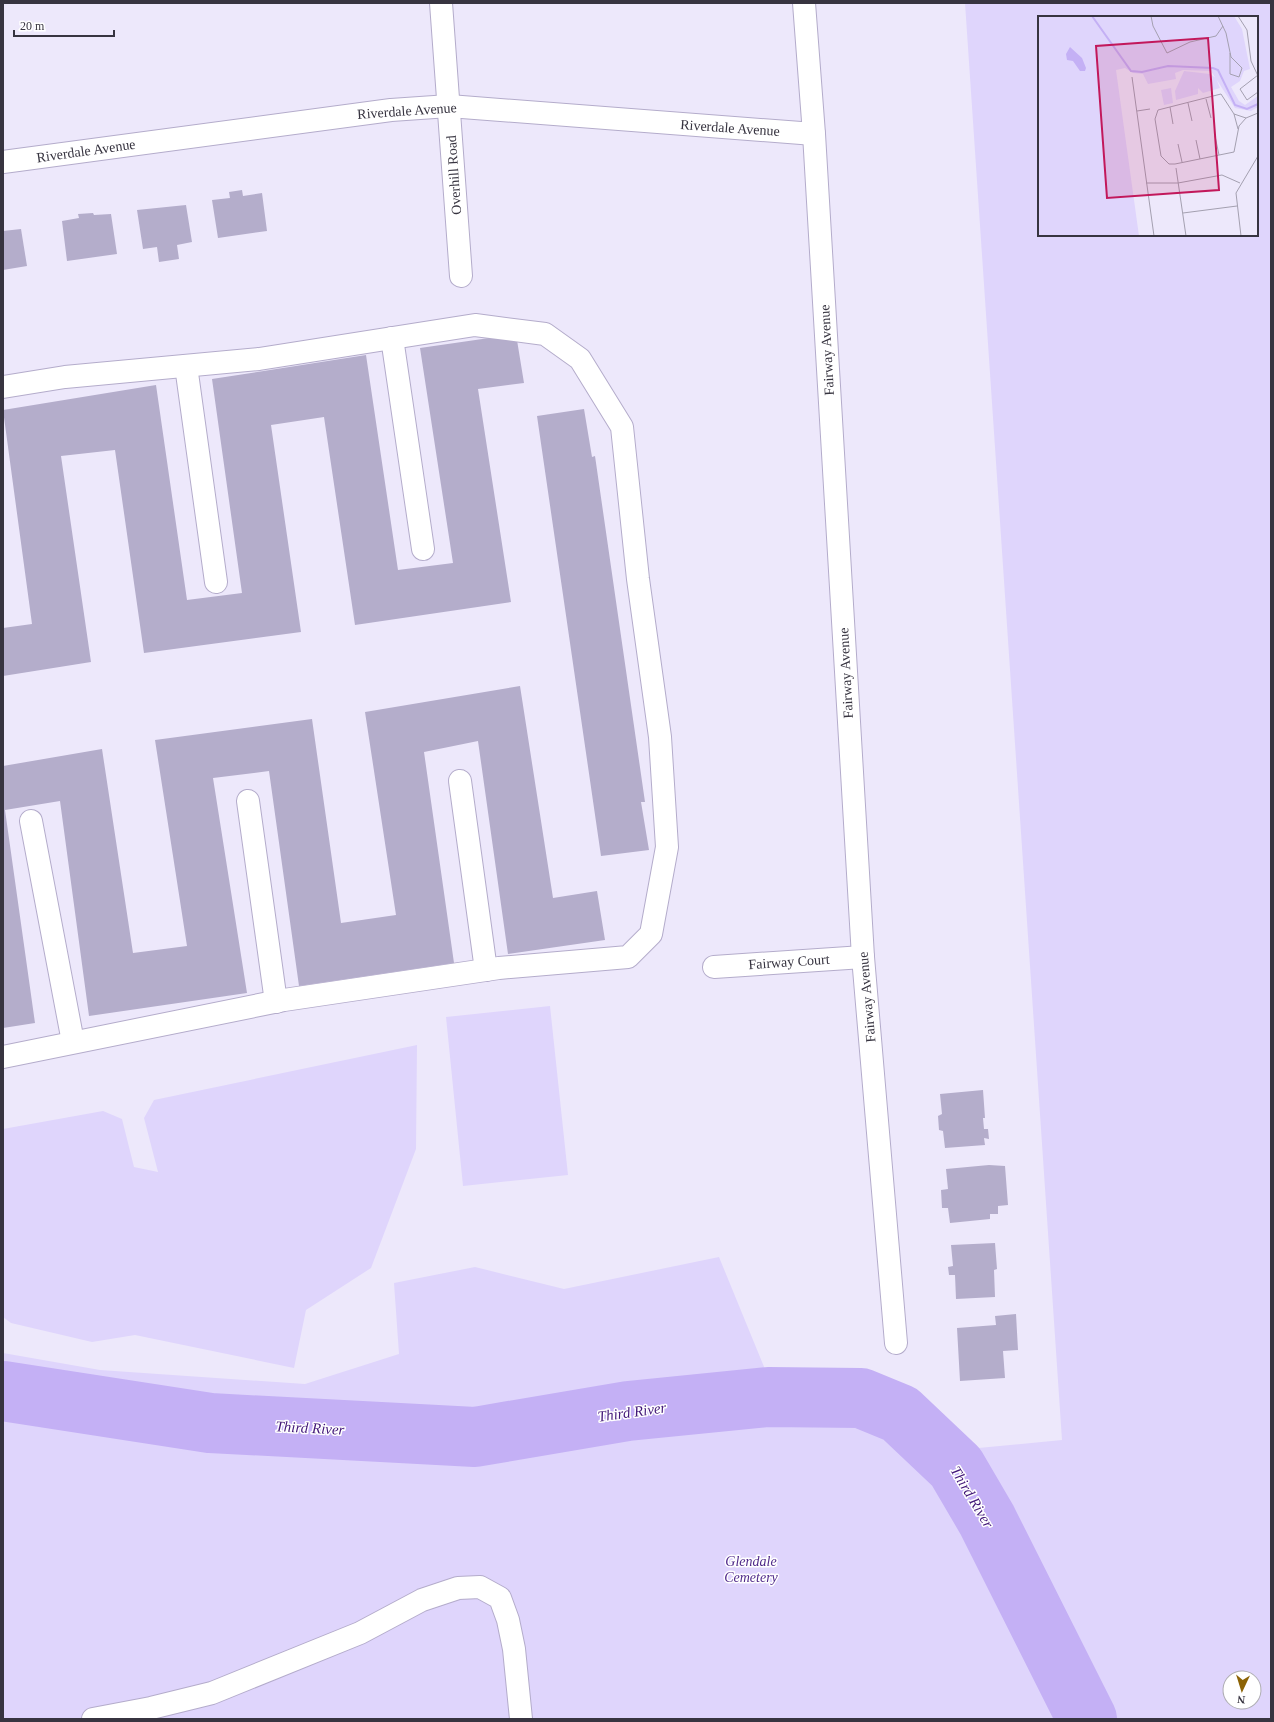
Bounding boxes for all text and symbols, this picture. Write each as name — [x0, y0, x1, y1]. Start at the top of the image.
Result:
scale bar — [14, 12, 114, 38]
inset map — [1038, 16, 1258, 236]
text: 20 m — [20, 19, 45, 33]
street label: Riverdale Avenue — [357, 100, 457, 122]
street label: Riverdale Avenue — [680, 117, 780, 139]
street label: Overhill Road — [444, 135, 464, 215]
street label: Riverdale Avenue — [36, 137, 136, 165]
street label: Fairway Avenue — [817, 304, 837, 396]
street label: Fairway Avenue — [836, 627, 856, 719]
street label: Fairway Avenue — [856, 951, 878, 1043]
street label: Fairway Court — [748, 952, 830, 972]
water label: Third River — [597, 1399, 667, 1425]
water label: Third River — [275, 1418, 345, 1438]
water label: Third River — [947, 1463, 997, 1531]
park label: Glendale Cemetery — [724, 1554, 779, 1585]
north arrow — [1222, 1670, 1262, 1710]
text: N — [1237, 1694, 1246, 1706]

